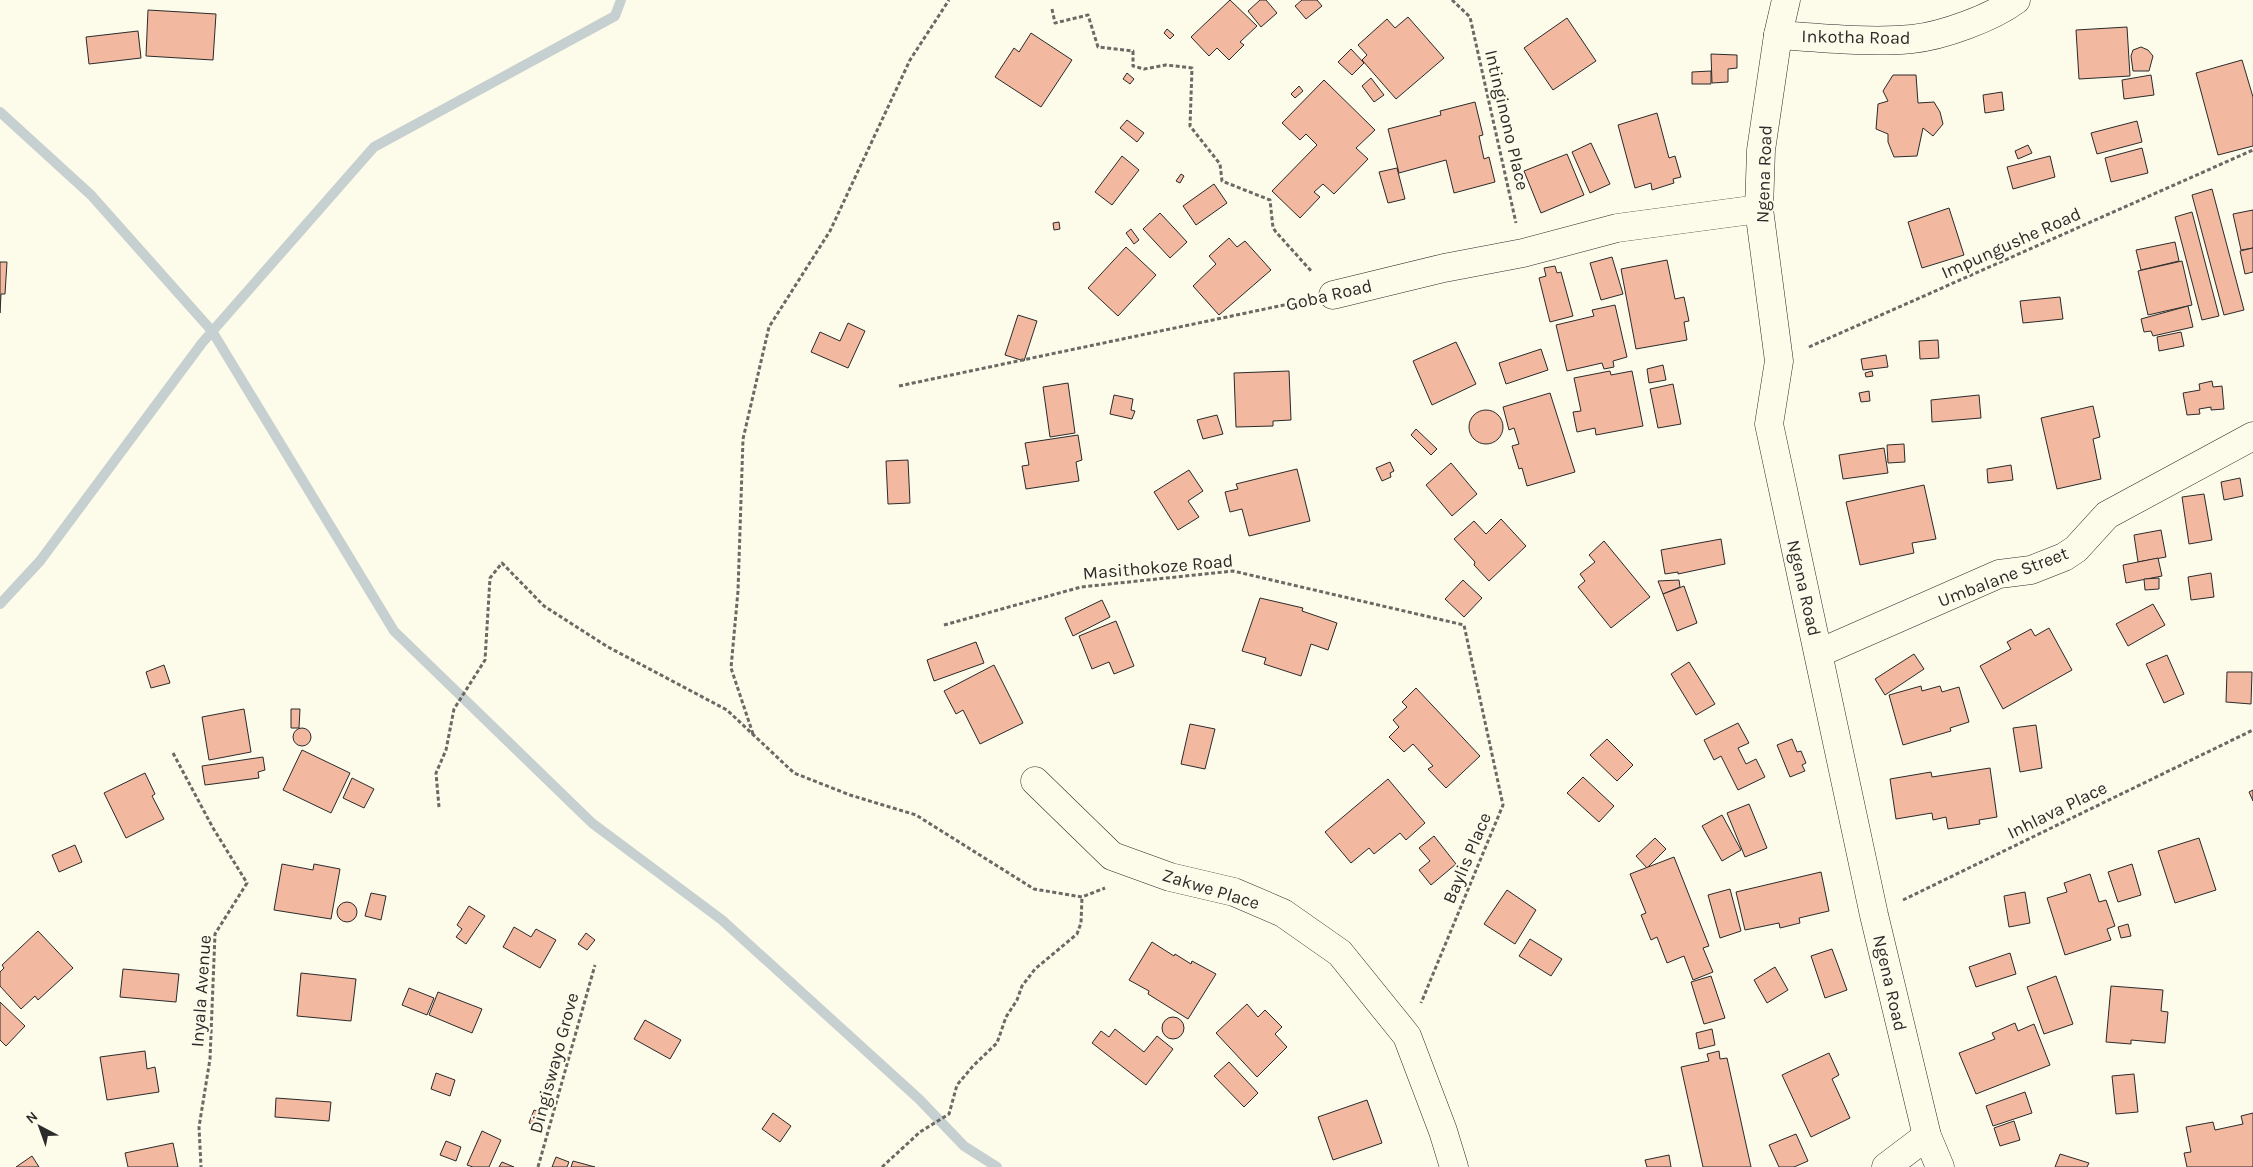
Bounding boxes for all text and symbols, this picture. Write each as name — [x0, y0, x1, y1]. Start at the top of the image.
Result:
street label: Inkotha Road — [1801, 25, 1911, 49]
street label: Intinginono Place — [1480, 48, 1534, 192]
street label: Ngena Road — [1751, 125, 1777, 223]
street label: Impungushe Road — [1938, 202, 2084, 284]
street label: Goba Road — [1284, 274, 1374, 316]
street label: Ngena Road — [1782, 538, 1826, 638]
street label: Umbalane Street — [1935, 542, 2072, 612]
street label: Masithokoze Road — [1082, 549, 1234, 585]
street label: Inhlava Place — [2003, 776, 2111, 844]
street label: Baylis Place — [1438, 809, 1496, 907]
street label: Zakwe Place — [1160, 864, 1262, 914]
street label: Ngena Road — [1868, 933, 1912, 1033]
street label: Inyala Avenue — [186, 934, 216, 1048]
street label: Dingiswayo Grove — [525, 990, 583, 1136]
north arrow — [15, 1102, 65, 1152]
text: N — [22, 1108, 41, 1127]

